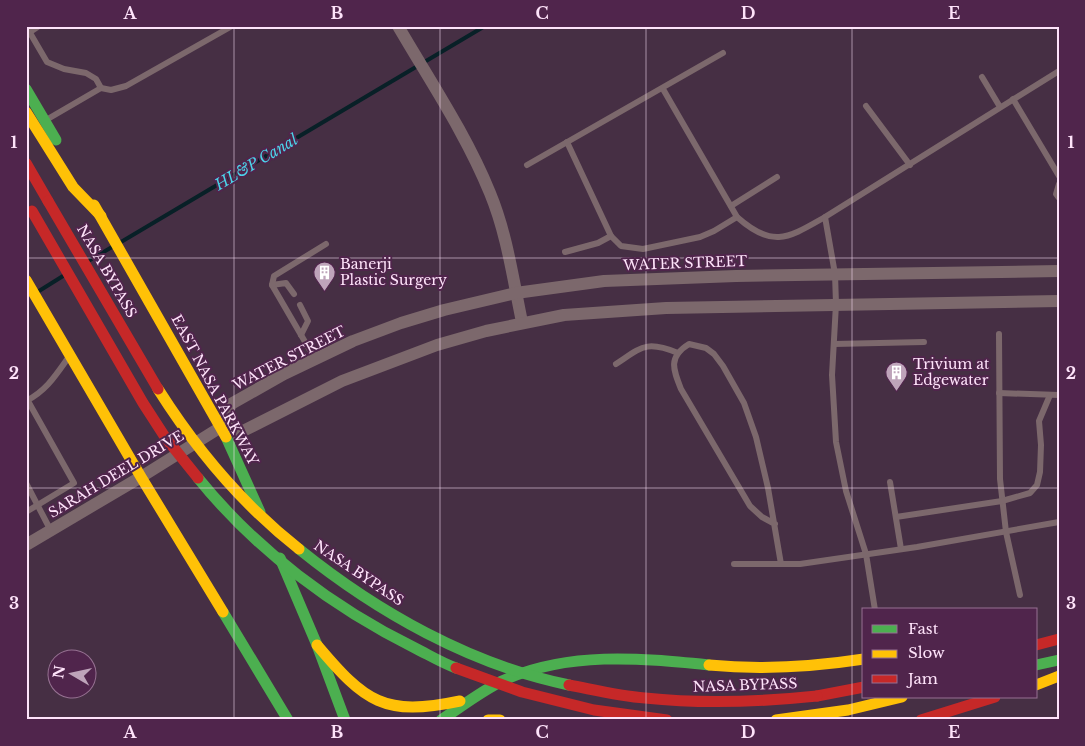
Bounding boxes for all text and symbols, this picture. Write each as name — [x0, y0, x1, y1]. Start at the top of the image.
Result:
text: A — [123, 3, 138, 23]
text: B — [331, 3, 344, 23]
text: C — [535, 3, 549, 23]
text: D — [741, 3, 755, 23]
text: E — [948, 3, 960, 23]
water label: HL&P Canal — [210, 130, 301, 195]
text: 1 — [11, 132, 18, 152]
text: 1 — [1068, 132, 1075, 152]
street label: NASA BYPASS — [73, 221, 141, 321]
street label: WATER STREET — [622, 252, 747, 274]
place label: Banerji Plastic Surgery — [340, 255, 447, 289]
building icon: Banerji Plastic Surgery — [312, 260, 336, 291]
street label: EAST NASA PARKWAY — [168, 312, 263, 469]
street label: WATER STREET — [229, 322, 348, 395]
place label: Trivium at Edgewater — [913, 355, 990, 389]
building icon: Trivium at Edgewater — [885, 360, 909, 391]
text: 2 — [9, 363, 19, 383]
text: 2 — [1066, 363, 1076, 383]
street label: SARAH DEEL DRIVE — [45, 426, 187, 522]
street label: NASA BYPASS — [311, 536, 407, 610]
text: 3 — [9, 593, 19, 613]
text: 3 — [1066, 593, 1076, 613]
legend — [862, 608, 1038, 698]
text: Fast — [908, 619, 939, 638]
text: Slow — [908, 643, 945, 662]
north arrow — [48, 648, 98, 698]
text: N — [49, 664, 69, 680]
text: Jam — [906, 669, 938, 688]
street label: NASA BYPASS — [692, 674, 798, 696]
text: A — [123, 722, 138, 742]
text: B — [331, 722, 344, 742]
text: C — [535, 722, 549, 742]
text: D — [741, 722, 755, 742]
text: E — [948, 722, 960, 742]

